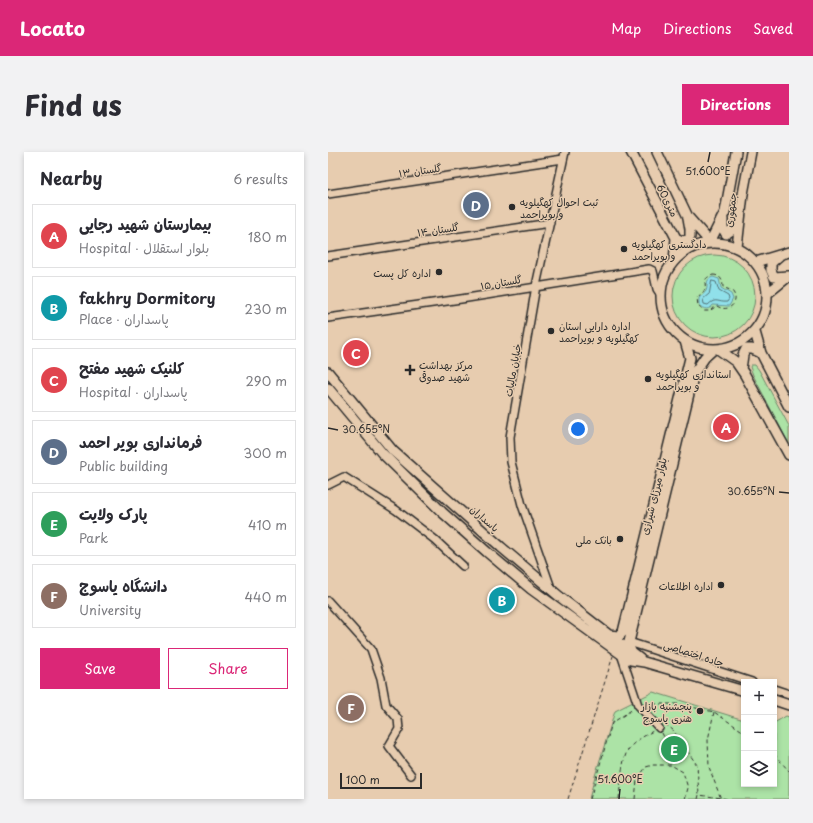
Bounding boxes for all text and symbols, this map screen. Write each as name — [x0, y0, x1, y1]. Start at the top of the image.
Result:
text: Locato — [20, 14, 85, 42]
text: Map — [611, 18, 641, 39]
text: Directions — [663, 18, 731, 39]
text: Saved — [753, 18, 793, 39]
text: Find us — [24, 83, 122, 126]
button: Directions — [682, 84, 789, 125]
street label: گلستان ۱۳ — [398, 160, 442, 180]
text: 51.600°E — [685, 163, 731, 178]
text: Nearby — [40, 165, 102, 191]
text: 6 results — [233, 169, 288, 188]
street label: 60متری — [653, 181, 683, 219]
pin: D — [463, 190, 489, 220]
street label: جمهوری — [720, 192, 741, 228]
place label: ثبت احوال کهگیلویه و بویراحمد — [520, 194, 599, 221]
marker: ثبت احوال کهگیلویه و بویراحمد — [507, 202, 517, 212]
text: بیمارستان شهید رجایی — [79, 212, 212, 235]
street label: گلستان ۱۴ — [416, 219, 460, 239]
text: A — [49, 227, 59, 246]
text: 180 m — [248, 227, 287, 246]
place label: دادگستری کهگیلویه و بویراحمد — [632, 236, 707, 263]
text: Hospital · بلوار استقلال — [79, 238, 209, 257]
marker: دادگستری کهگیلویه و بویراحمد — [619, 244, 629, 254]
place label: اداره کل پست — [373, 265, 431, 280]
marker: اداره کل پست — [434, 267, 444, 277]
street label: گلستان ۱۵ — [479, 271, 523, 293]
text: fakhry Dormitory — [79, 286, 215, 309]
text: B — [50, 299, 58, 318]
text: 230 m — [245, 299, 287, 318]
text: Place · پاسداران — [79, 309, 169, 328]
place label: اداره دارایی استان کهگیلویه و بویراحمد — [559, 318, 639, 346]
marker: اداره دارایی استان کهگیلویه و بویراحمد — [546, 326, 556, 336]
pin: C — [343, 338, 369, 368]
street label: خیابان مالیات — [500, 342, 524, 398]
text: کلنیک شهید مفتح — [79, 356, 184, 379]
place label: مرکز بهداشت شهید صدوقی — [419, 357, 473, 384]
marker: مرکز بهداشت شهید صدوقی — [404, 364, 416, 376]
place label: استانداری کهگیلویه و بویراحمد — [656, 366, 731, 393]
text: C — [49, 371, 59, 390]
text: 290 m — [246, 371, 287, 390]
marker: استانداری کهگیلویه و بویراحمد — [643, 374, 653, 384]
text: Hospital · پاسداران — [79, 382, 188, 401]
pin: A — [713, 412, 739, 442]
your location — [568, 419, 588, 439]
text: 30.655°N — [342, 421, 390, 436]
text: فرمانداری بویر احمد — [79, 430, 202, 453]
text: D — [49, 443, 59, 462]
text: 300 m — [243, 443, 287, 462]
text: Public building — [79, 456, 168, 475]
street label: بلوار میرزای شیرازی — [636, 456, 670, 536]
text: 30.655°N — [727, 483, 775, 498]
street label: پاسداران — [467, 501, 503, 535]
text: پارک ولایت — [79, 502, 147, 525]
text: E — [50, 515, 58, 534]
text: 410 m — [248, 515, 287, 534]
text: Park — [79, 528, 108, 547]
place label: بانک ملی — [575, 532, 612, 548]
marker: بانک ملی — [615, 534, 625, 544]
text: دانشگاه یاسوج — [79, 574, 168, 597]
place label: اداره اطلاعات — [659, 578, 713, 593]
marker: اداره اطلاعات — [716, 580, 726, 590]
pin: B — [489, 585, 515, 615]
text: F — [50, 587, 58, 606]
text: 440 m — [244, 587, 287, 606]
text: University — [79, 600, 141, 619]
street label: جاده اختصاصی — [662, 636, 726, 671]
button: Save — [40, 648, 160, 689]
button: Share — [168, 648, 288, 689]
map controls — [741, 679, 777, 787]
button: + — [741, 679, 777, 715]
pin: F — [338, 693, 364, 723]
place label: پنجشنبه بازار هنری یاسوج — [640, 698, 692, 726]
marker: پنجشنبه بازار هنری یاسوج — [695, 706, 705, 716]
button: − — [741, 715, 777, 751]
pin: E — [661, 734, 687, 764]
button: layers — [741, 751, 777, 787]
scale bar — [340, 771, 422, 790]
text: 100 m — [346, 771, 380, 788]
text: 51.600°E — [597, 771, 643, 786]

